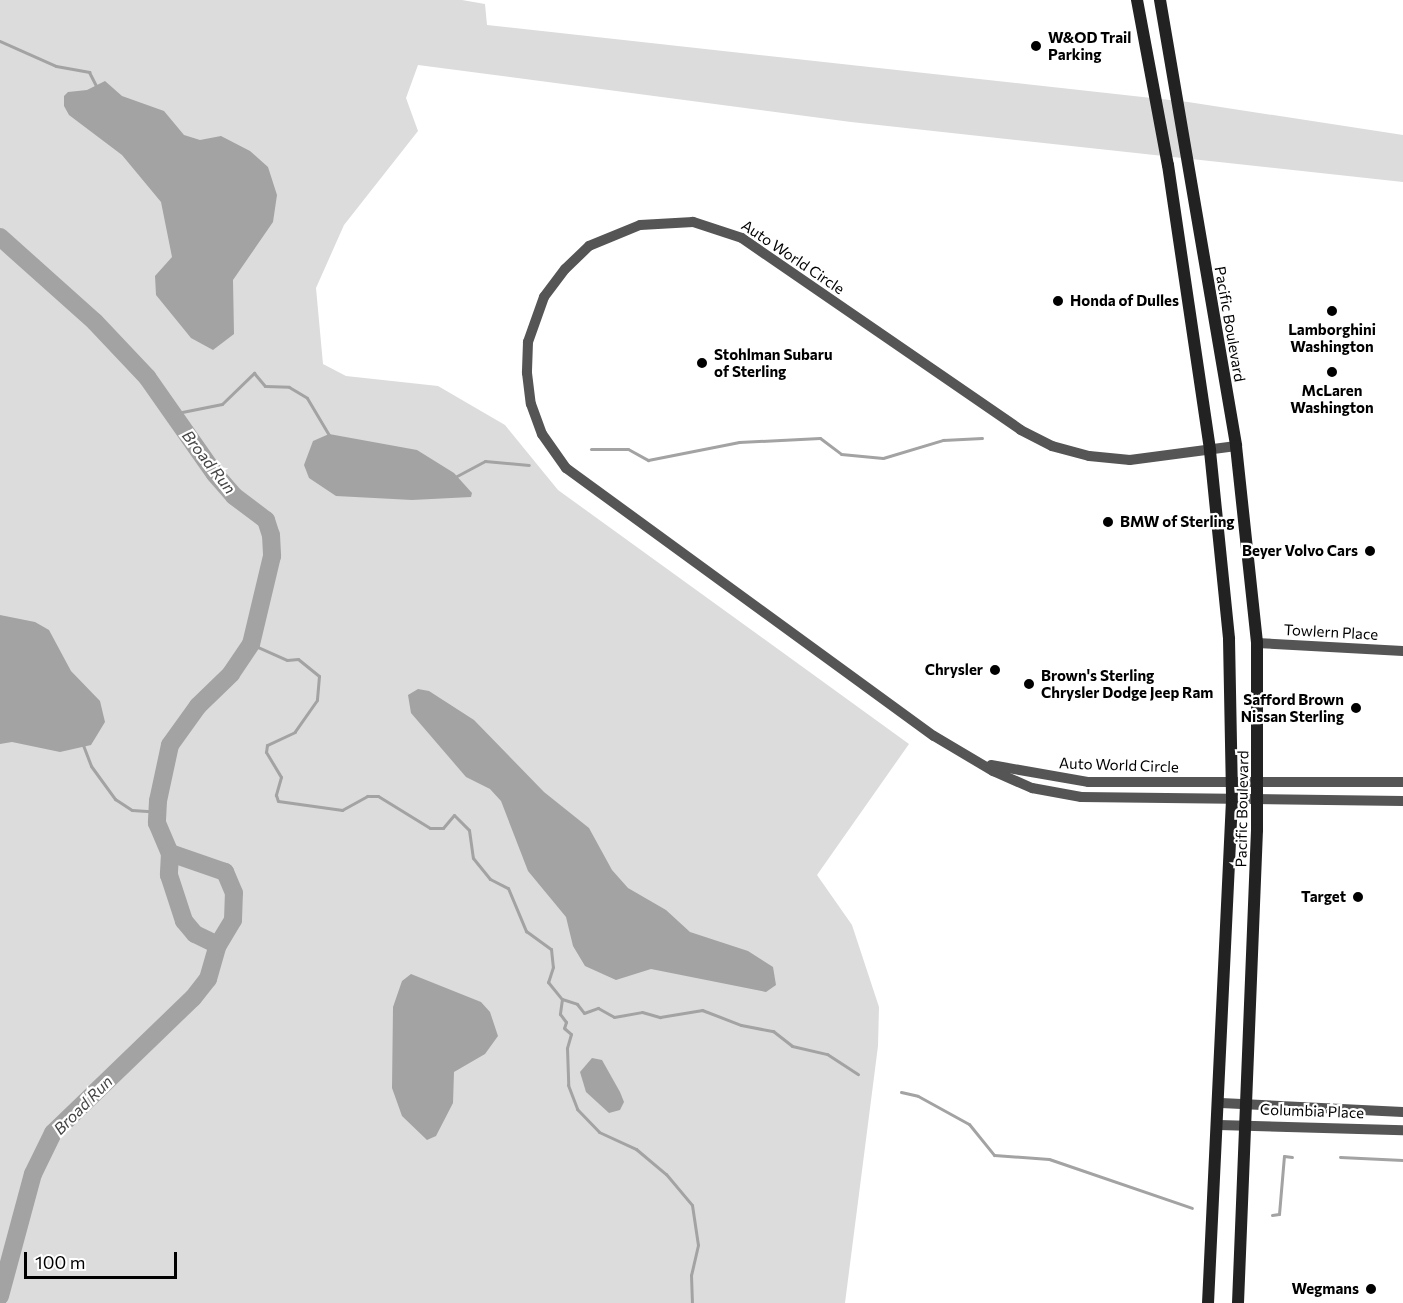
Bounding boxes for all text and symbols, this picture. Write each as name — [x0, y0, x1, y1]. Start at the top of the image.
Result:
place label: W&OD Trail Parking — [1048, 28, 1131, 63]
marker: W&OD Trail Parking — [1029, 39, 1043, 53]
street label: Auto World Circle — [738, 216, 848, 298]
street label: Pacific Boulevard — [1211, 265, 1249, 383]
place label: Honda of Dulles — [1070, 292, 1179, 310]
marker: Honda of Dulles — [1051, 294, 1065, 308]
marker: Lamborghini Washington — [1325, 304, 1339, 318]
place label: Lamborghini Washington — [1288, 320, 1376, 355]
place label: Stohlman Subaru of Sterling — [714, 345, 832, 380]
marker: Stohlman Subaru of Sterling — [695, 356, 709, 370]
marker: McLaren Washington — [1325, 365, 1339, 379]
place label: McLaren Washington — [1290, 381, 1374, 416]
water label: Broad Run — [178, 426, 240, 498]
place label: BMW of Sterling — [1120, 513, 1235, 531]
marker: BMW of Sterling — [1101, 515, 1115, 529]
place label: Beyer Volvo Cars — [1242, 542, 1358, 560]
marker: Beyer Volvo Cars — [1363, 544, 1377, 558]
street label: Towlern Place — [1283, 621, 1379, 643]
place label: Chrysler — [925, 661, 983, 679]
marker: Chrysler — [988, 663, 1002, 677]
place label: Brown's Sterling Chrysler Dodge Jeep Ram — [1041, 666, 1213, 701]
marker: Brown's Sterling Chrysler Dodge Jeep Ram — [1022, 677, 1036, 691]
place label: Safford Brown Nissan Sterling — [1241, 690, 1344, 725]
marker: Safford Brown Nissan Sterling — [1349, 701, 1363, 715]
street label: Pacific Boulevard — [1232, 750, 1252, 868]
street label: Auto World Circle — [1059, 754, 1179, 776]
place label: Target — [1301, 888, 1346, 906]
marker: Target — [1351, 890, 1365, 904]
water label: Broad Run — [50, 1072, 116, 1138]
street label: Columbia Place — [1260, 1100, 1364, 1122]
scale bar — [27, 1240, 180, 1278]
text: 100 m — [35, 1251, 85, 1273]
place label: Wegmans — [1292, 1280, 1359, 1298]
marker: Wegmans — [1364, 1282, 1378, 1296]

